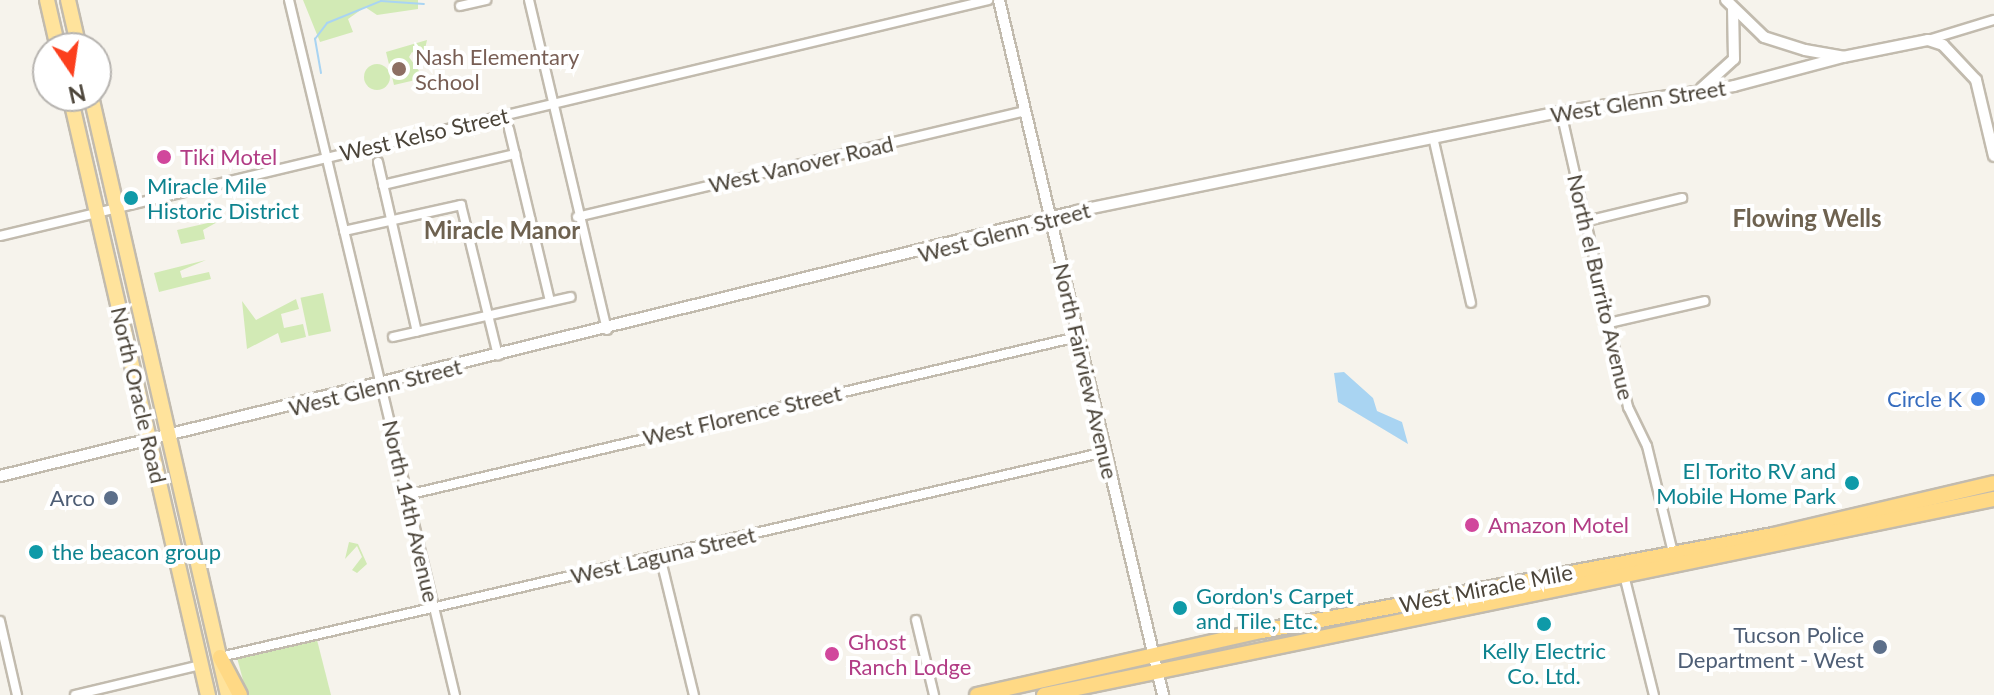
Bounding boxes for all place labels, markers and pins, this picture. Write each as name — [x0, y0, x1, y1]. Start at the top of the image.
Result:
place label: Nash Elementary School — [415, 43, 579, 94]
marker: Nash Elementary School — [390, 60, 408, 78]
place label: Tiki Motel — [180, 144, 277, 170]
marker: Tiki Motel — [155, 148, 173, 166]
place label: Miracle Mile Historic District — [147, 172, 299, 224]
marker: Miracle Mile Historic District — [122, 189, 140, 207]
place label: Circle K — [1887, 386, 1962, 412]
marker: Circle K — [1969, 390, 1987, 408]
place label: El Torito RV and Mobile Home Park — [1656, 457, 1836, 508]
marker: El Torito RV and Mobile Home Park — [1843, 474, 1861, 492]
place label: Arco — [50, 485, 95, 511]
marker: Arco — [102, 489, 120, 507]
place label: Amazon Motel — [1488, 512, 1629, 538]
marker: Amazon Motel — [1463, 516, 1481, 534]
place label: the beacon group — [52, 539, 221, 565]
marker: the beacon group — [27, 543, 45, 561]
place label: Gordon's Carpet and Tile, Etc. — [1196, 582, 1354, 634]
marker: Gordon's Carpet and Tile, Etc. — [1171, 599, 1189, 617]
marker: Kelly Electric Co. Ltd. — [1535, 615, 1553, 633]
place label: Tucson Police Department - West — [1677, 621, 1864, 672]
place label: Ghost Ranch Lodge — [848, 628, 971, 680]
place label: Kelly Electric Co. Ltd. — [1482, 637, 1606, 688]
marker: Tucson Police Department - West — [1871, 638, 1889, 656]
marker: Ghost Ranch Lodge — [823, 645, 841, 663]

